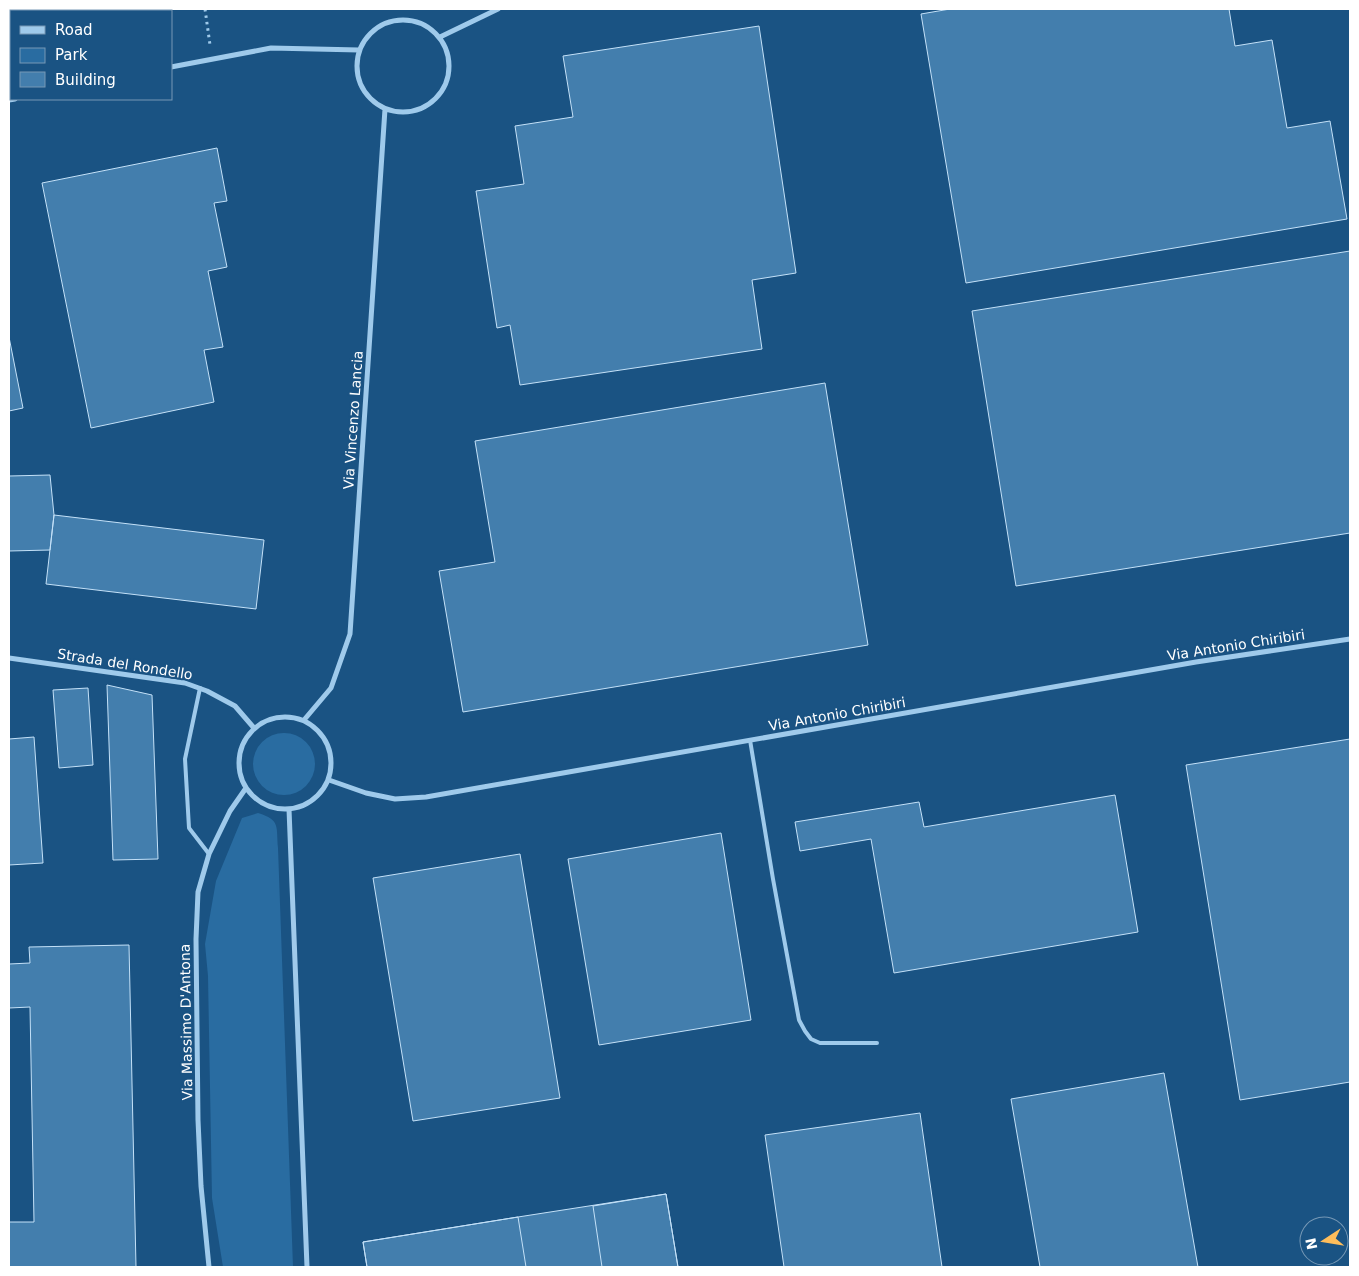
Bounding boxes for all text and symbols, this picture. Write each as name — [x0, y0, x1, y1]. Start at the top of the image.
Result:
legend — [10, 10, 172, 100]
text: Road — [55, 21, 93, 39]
text: Park — [55, 46, 88, 64]
text: Building — [55, 71, 116, 89]
street label: Via Vincenzo Lancia — [340, 350, 366, 490]
street label: Via Antonio Chiribiri — [1166, 626, 1306, 664]
street label: Strada del Rondello — [56, 645, 194, 683]
street label: Via Antonio Chiribiri — [767, 694, 907, 734]
street label: Via Massimo D'Antona — [177, 944, 195, 1100]
north arrow — [1299, 1216, 1349, 1266]
text: N — [1302, 1236, 1320, 1251]

